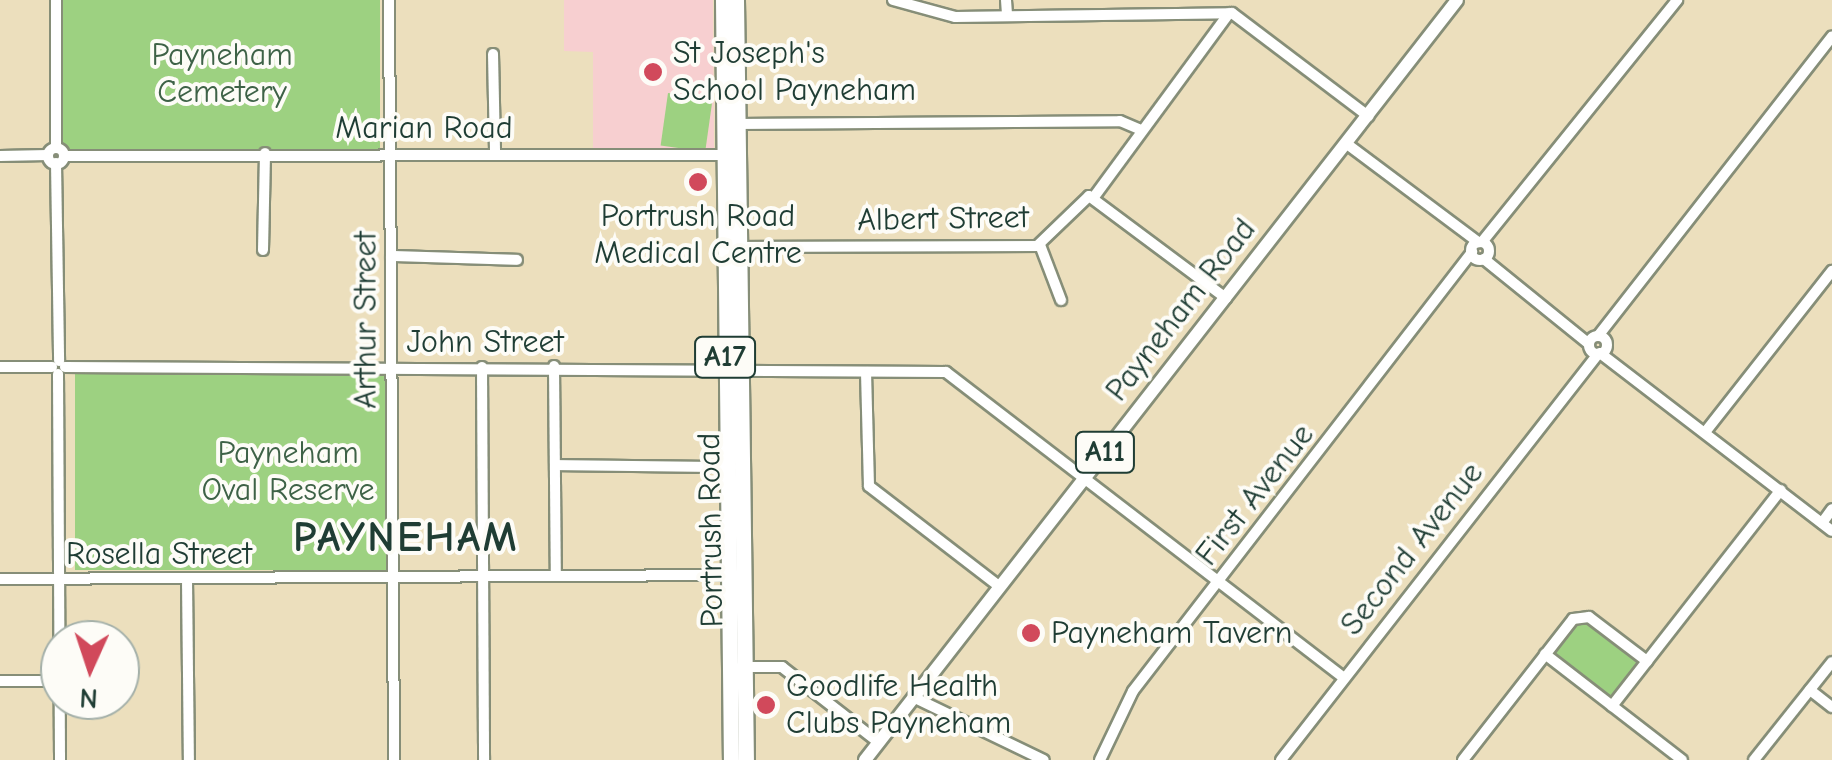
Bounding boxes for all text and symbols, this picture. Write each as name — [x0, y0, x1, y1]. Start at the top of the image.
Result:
place label: St Joseph's School Payneham — [673, 35, 916, 110]
park label: Payneham Cemetery — [151, 37, 293, 112]
marker: St Joseph's School Payneham — [642, 61, 664, 83]
street label: Marian Road — [335, 109, 513, 147]
marker: Portrush Road Medical Centre — [687, 171, 709, 193]
place label: Portrush Road Medical Centre — [594, 198, 802, 273]
street label: Albert Street — [857, 198, 1029, 240]
street label: Payneham Road — [1098, 211, 1264, 409]
street label: Arthur Street — [347, 231, 385, 409]
street label: John Street — [406, 323, 564, 361]
road number: A17 — [692, 332, 758, 382]
street label: First Avenue — [1188, 417, 1322, 573]
road number: A11 — [1072, 427, 1138, 477]
street label: Portrush Road — [690, 432, 732, 628]
park label: Payneham Oval Reserve — [202, 435, 374, 510]
street label: Second Avenue — [1333, 455, 1491, 643]
district label: PAYNEHAM — [293, 513, 519, 563]
street label: Rosella Street — [66, 535, 252, 573]
place label: Payneham Tavern — [1051, 614, 1292, 652]
north arrow — [40, 620, 140, 720]
marker: Payneham Tavern — [1020, 622, 1042, 644]
place label: Goodlife Health Clubs Payneham — [786, 668, 1011, 743]
text: N — [79, 682, 99, 714]
marker: Goodlife Health Clubs Payneham — [755, 694, 777, 716]

